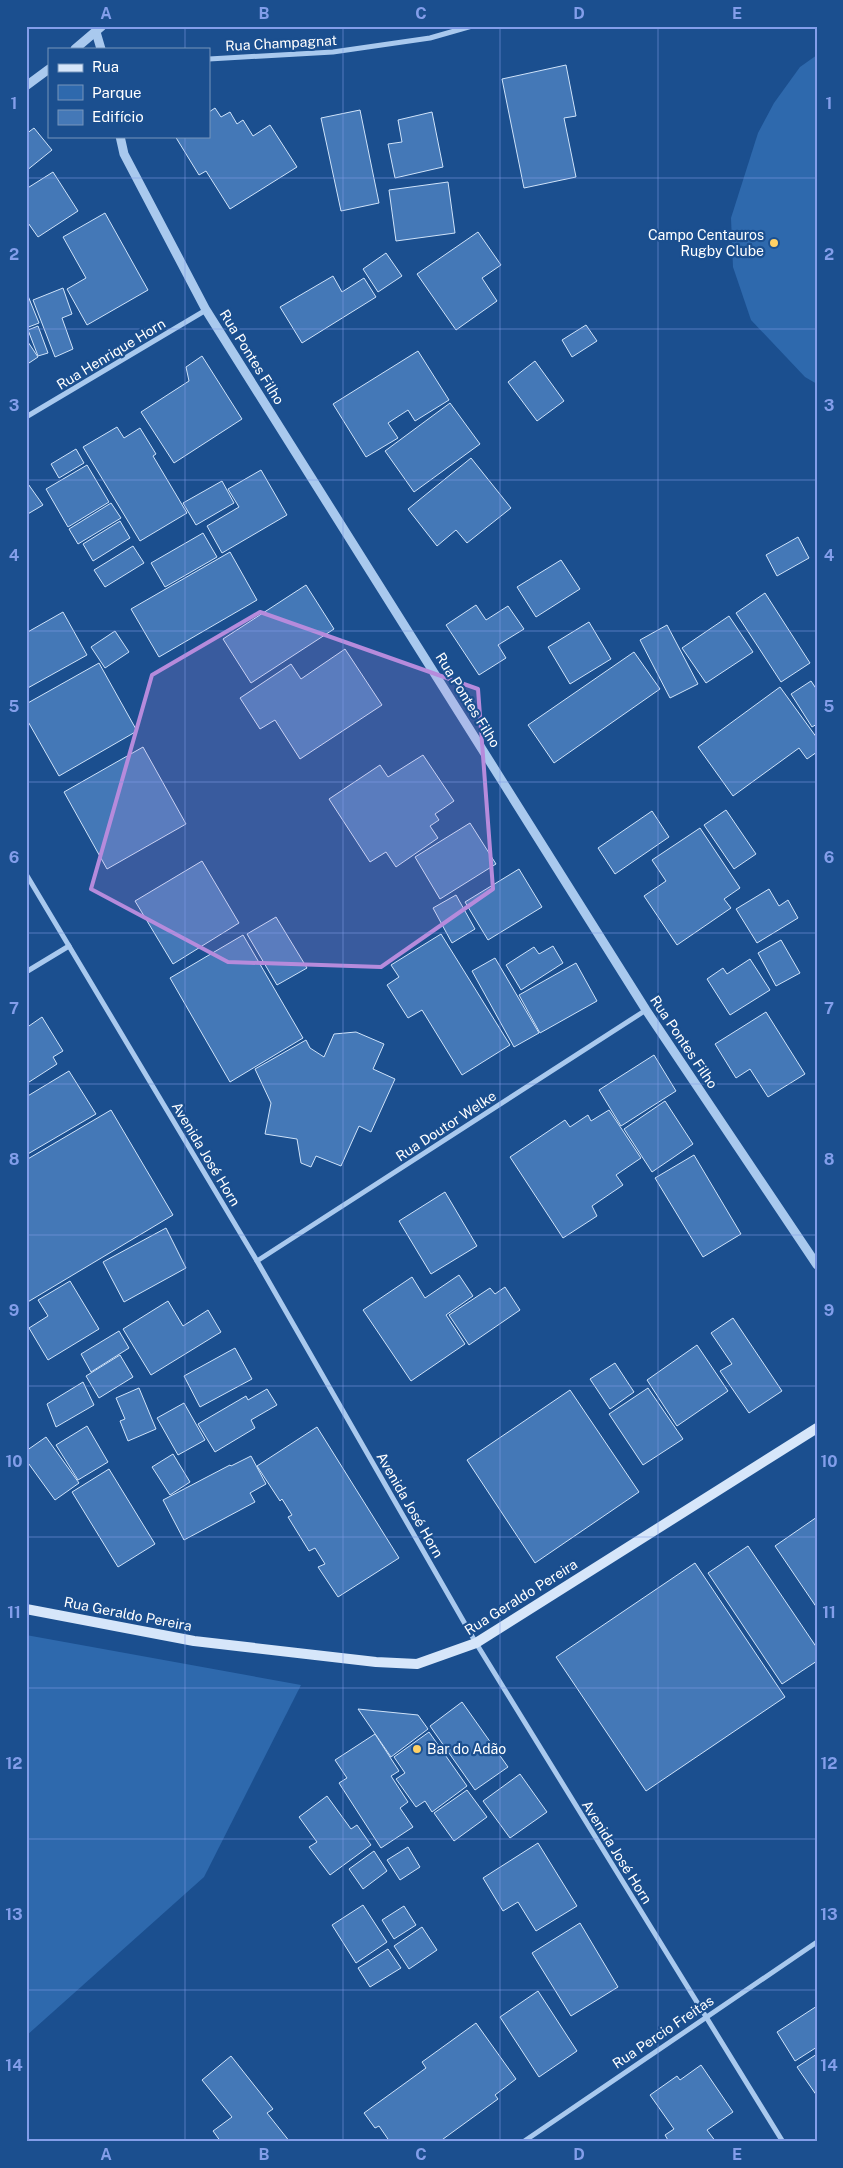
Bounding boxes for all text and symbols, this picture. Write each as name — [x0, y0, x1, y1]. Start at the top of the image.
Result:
text: A — [100, 4, 112, 23]
text: B — [259, 4, 270, 23]
text: C — [415, 4, 427, 23]
text: D — [573, 4, 585, 23]
text: E — [732, 4, 742, 23]
street label: Rua Champagnat — [225, 32, 337, 54]
legend — [48, 48, 210, 138]
text: Rua — [92, 58, 119, 75]
text: Parque — [92, 84, 142, 101]
text: 1 — [11, 94, 17, 113]
text: 1 — [826, 94, 832, 113]
text: Edifício — [92, 108, 144, 125]
place label: Campo Centauros Rugby Clube — [648, 227, 764, 259]
marker: Campo Centauros Rugby Clube — [768, 237, 780, 249]
text: 2 — [9, 245, 19, 264]
text: 2 — [824, 245, 834, 264]
street label: Rua Pontes Filho — [216, 307, 288, 407]
street label: Rua Henrique Horn — [54, 315, 168, 393]
text: 3 — [9, 396, 19, 415]
text: 3 — [824, 396, 834, 415]
text: 4 — [9, 546, 20, 565]
text: 4 — [824, 546, 835, 565]
street label: Rua Pontes Filho — [432, 650, 504, 750]
text: 5 — [9, 697, 20, 716]
text: 5 — [824, 697, 835, 716]
text: 6 — [9, 848, 19, 867]
text: 6 — [824, 848, 834, 867]
street label: Rua Pontes Filho — [647, 992, 721, 1092]
text: 7 — [9, 999, 19, 1018]
text: 7 — [824, 999, 834, 1018]
street label: Rua Doutor Welke — [393, 1088, 499, 1164]
street label: Avenida José Horn — [169, 1099, 243, 1209]
text: 8 — [9, 1150, 20, 1169]
text: 8 — [824, 1150, 835, 1169]
text: 9 — [9, 1301, 19, 1320]
text: 9 — [824, 1301, 834, 1320]
street label: Avenida José Horn — [373, 1450, 447, 1560]
text: 10 — [5, 1452, 23, 1471]
text: 10 — [820, 1452, 838, 1471]
street label: Rua Geraldo Pereira — [462, 1556, 580, 1638]
street label: Rua Geraldo Pereira — [63, 1594, 193, 1634]
text: 11 — [7, 1603, 21, 1622]
text: 11 — [822, 1603, 836, 1622]
place label: Bar do Adão — [427, 1741, 506, 1757]
marker: Bar do Adão — [411, 1743, 423, 1755]
text: 12 — [5, 1754, 23, 1773]
text: 12 — [820, 1754, 838, 1773]
street label: Avenida José Horn — [579, 1797, 655, 1907]
text: 13 — [5, 1905, 23, 1924]
text: 13 — [820, 1905, 838, 1924]
street label: Rua Percio Freitas — [610, 1992, 716, 2072]
text: 14 — [5, 2056, 23, 2075]
text: 14 — [820, 2056, 838, 2075]
text: A — [100, 2145, 112, 2164]
text: B — [259, 2145, 270, 2164]
text: C — [415, 2145, 427, 2164]
text: D — [573, 2145, 585, 2164]
text: E — [732, 2145, 742, 2164]

